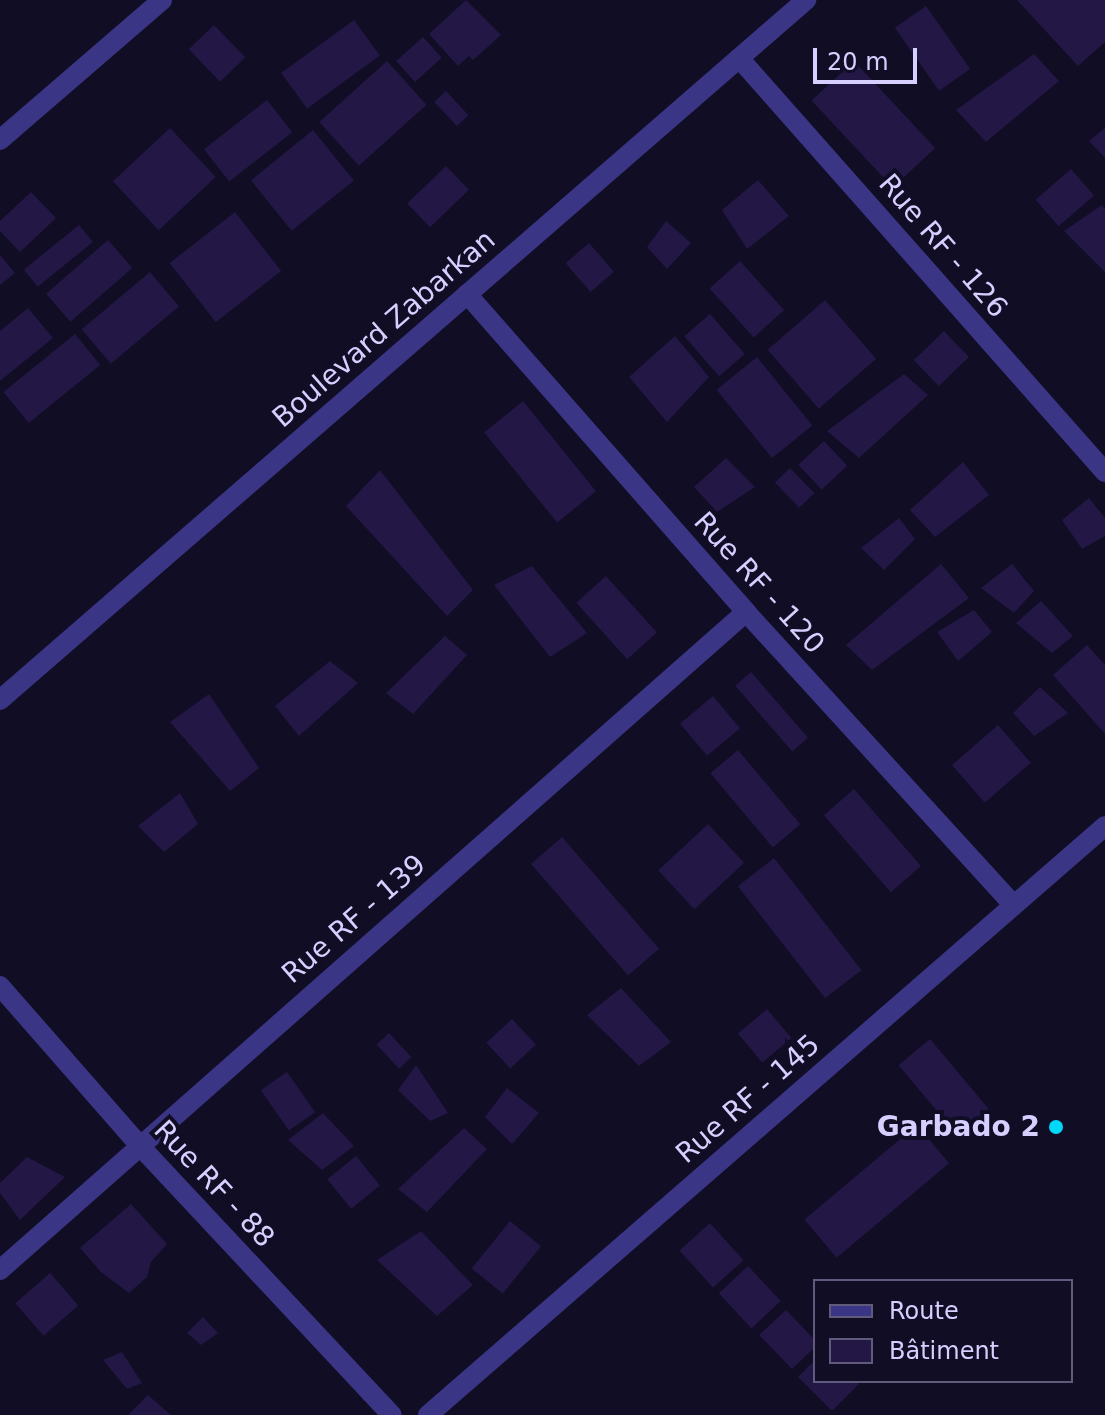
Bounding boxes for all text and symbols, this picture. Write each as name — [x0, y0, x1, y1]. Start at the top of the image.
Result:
scale bar — [817, 32, 921, 82]
text: 20 m — [827, 48, 889, 76]
street label: Rue RF - 126 — [872, 167, 1014, 325]
street label: Boulevard Zabarkan — [266, 223, 502, 435]
street label: Rue RF - 120 — [687, 505, 831, 661]
street label: Rue RF - 139 — [275, 848, 433, 990]
street label: Rue RF - 145 — [669, 1028, 827, 1170]
place label: Garbado 2 — [877, 1110, 1040, 1144]
street label: Rue RF - 88 — [147, 1114, 281, 1254]
marker: Garbado 2 — [1047, 1118, 1065, 1136]
legend — [813, 1279, 1073, 1383]
text: Route — [889, 1297, 959, 1325]
text: Bâtiment — [889, 1337, 999, 1365]

